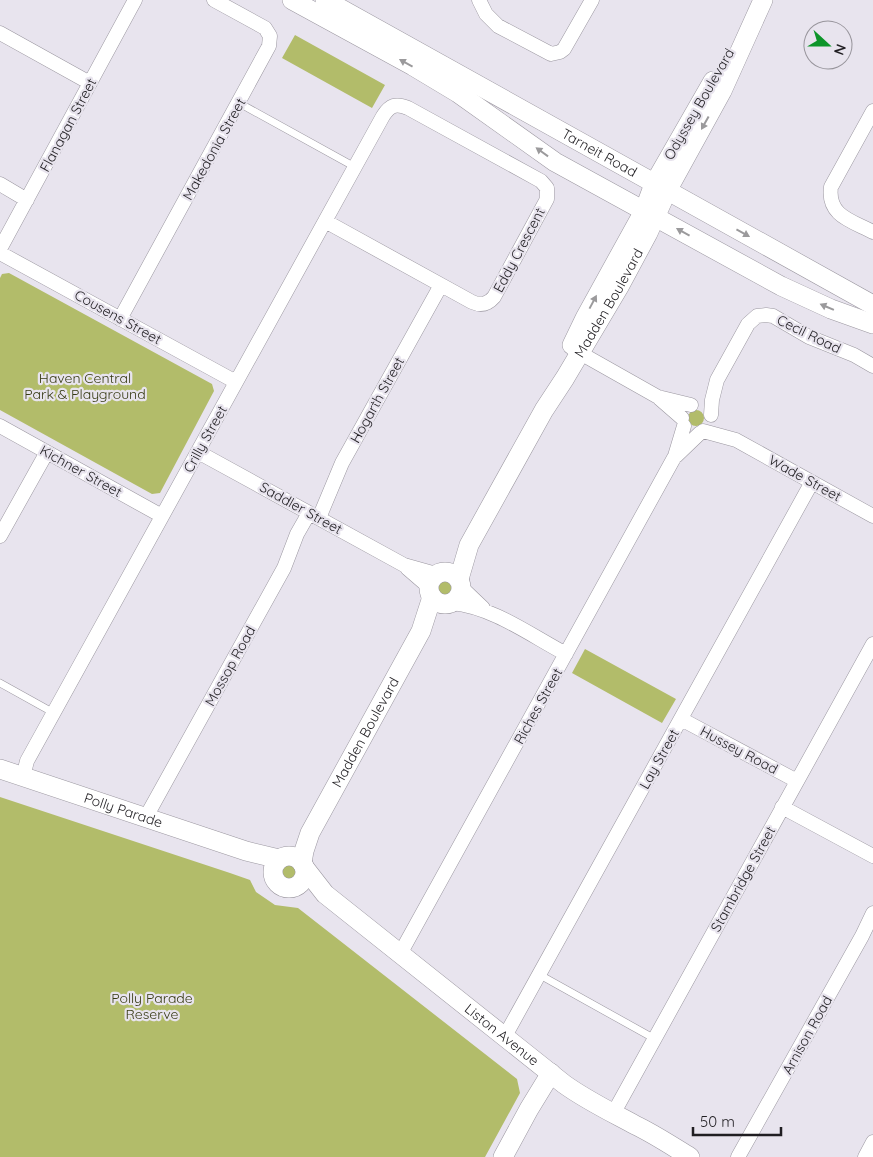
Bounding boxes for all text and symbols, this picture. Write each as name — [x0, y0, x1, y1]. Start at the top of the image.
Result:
north arrow — [803, 20, 853, 70]
text: N — [830, 42, 850, 58]
street label: Odyssey Boulevard — [660, 45, 738, 163]
one-way arrow — [399, 59, 414, 67]
street label: Flanagan Street — [36, 75, 100, 175]
street label: Makedonia Street — [179, 95, 250, 203]
one-way arrow — [701, 116, 709, 130]
street label: Tarneit Road — [559, 125, 640, 181]
one-way arrow — [535, 147, 549, 157]
street label: Eddy Crescent — [489, 204, 549, 295]
one-way arrow — [676, 228, 691, 236]
one-way arrow — [736, 228, 749, 237]
street label: Madden Boulevard — [570, 245, 647, 361]
street label: Cousens Street — [71, 286, 165, 348]
one-way arrow — [589, 295, 597, 310]
one-way arrow — [820, 303, 834, 311]
street label: Cecil Road — [774, 311, 844, 357]
street label: Hogarth Street — [346, 353, 408, 446]
park label: Haven Central Park & Playground — [24, 369, 146, 403]
street label: Crilly Street — [179, 402, 231, 476]
street label: Kichner Street — [37, 441, 125, 501]
street label: Wade Street — [765, 451, 845, 505]
street label: Saddler Street — [256, 478, 346, 538]
street label: Mossop Road — [201, 623, 259, 709]
street label: Riches Street — [510, 665, 566, 747]
street label: Madden Boulevard — [328, 674, 403, 790]
street label: Hussey Road — [697, 722, 781, 778]
street label: Lay Street — [635, 726, 683, 792]
street label: Polly Parade — [82, 789, 165, 832]
street label: Stambridge Street — [707, 823, 780, 935]
park label: Polly Parade Reserve — [111, 989, 193, 1023]
street label: Arnison Road — [778, 992, 836, 1078]
street label: Liston Avenue — [461, 999, 543, 1070]
scale bar — [693, 1104, 780, 1136]
text: 50 m — [700, 1112, 735, 1131]

